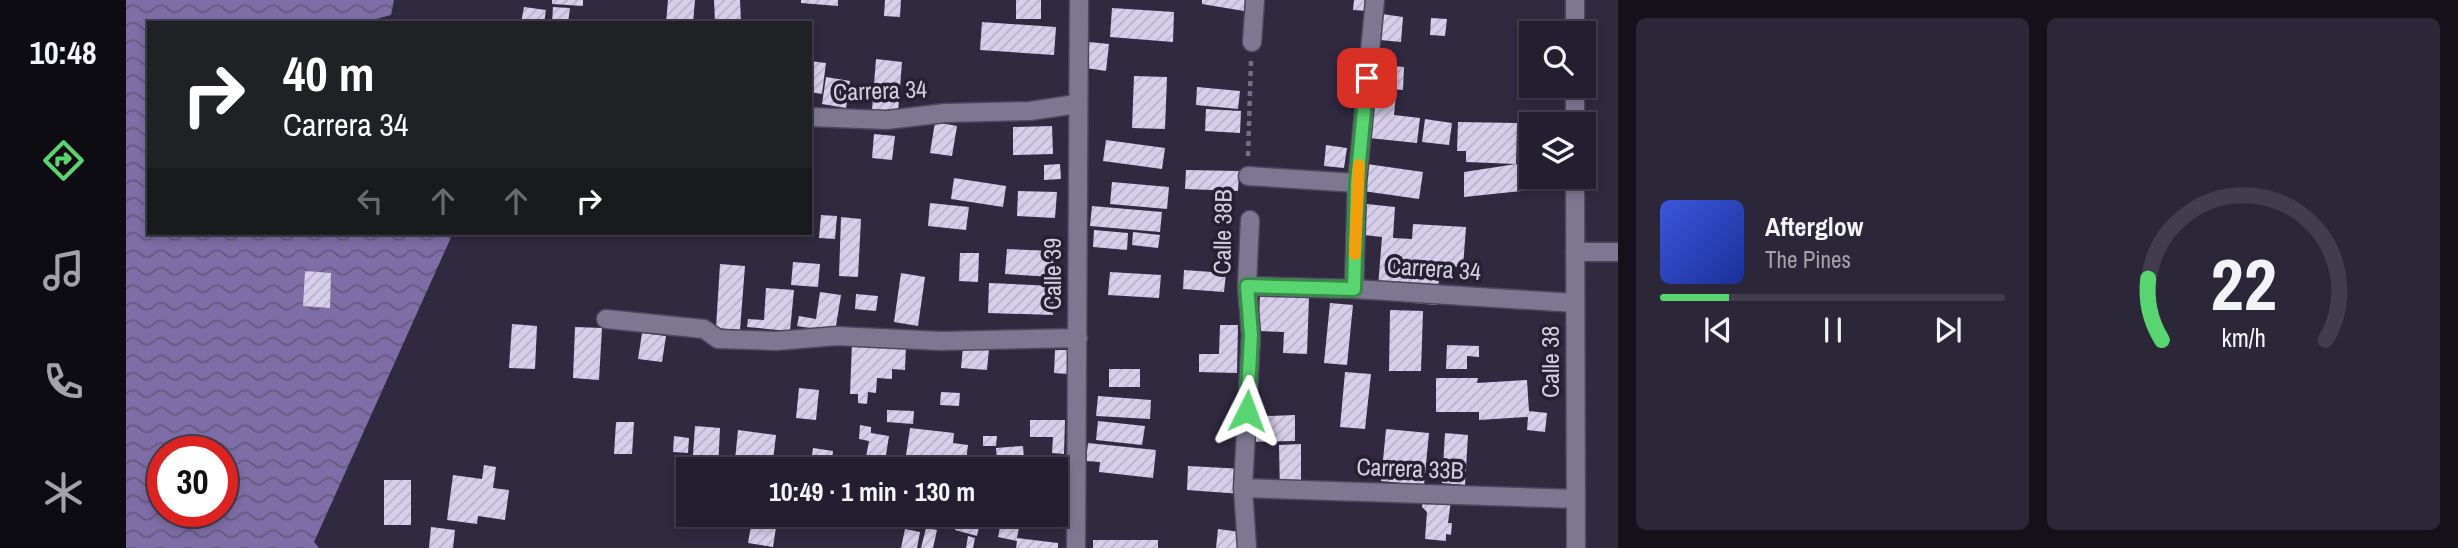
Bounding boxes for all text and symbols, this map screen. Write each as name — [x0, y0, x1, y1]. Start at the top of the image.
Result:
map controls — [1519, 21, 1596, 189]
button: search — [1519, 21, 1596, 98]
text: 10:48 — [29, 31, 97, 74]
text: 40 m — [283, 40, 375, 106]
pin — [1337, 48, 1397, 108]
icon: right — [168, 49, 259, 140]
icon: arrive — [1348, 59, 1386, 97]
street label: Carrera 34 — [832, 72, 928, 108]
text: Carrera 34 — [283, 103, 408, 146]
button: layers — [1519, 112, 1596, 189]
icon: directions — [39, 136, 88, 185]
icon: left — [351, 182, 389, 220]
icon: ahead — [424, 182, 462, 220]
icon: ahead — [497, 182, 535, 220]
icon: right — [570, 182, 608, 220]
street label: Calle 38B — [1205, 189, 1239, 275]
text: Afterglow — [1765, 209, 1863, 244]
text: 22 — [2210, 235, 2277, 333]
street label: Calle 39 — [1036, 238, 1068, 310]
text: The Pines — [1765, 244, 1851, 275]
icon: music — [39, 246, 88, 295]
street label: Carrera 34 — [1386, 249, 1482, 287]
icon: previous — [1699, 311, 1737, 349]
icon: pause — [1814, 311, 1852, 349]
icon: next — [1929, 311, 1967, 349]
text: km/h — [2221, 321, 2266, 355]
street label: Calle 38 — [1534, 326, 1566, 398]
icon: phone — [39, 357, 88, 406]
position arrow — [1210, 374, 1284, 448]
speed limit sign: 30 — [147, 436, 238, 527]
street label: Carrera 33B — [1356, 450, 1464, 486]
icon: climate — [39, 468, 88, 517]
text: 10:49 · 1 min · 130 m — [769, 474, 975, 509]

